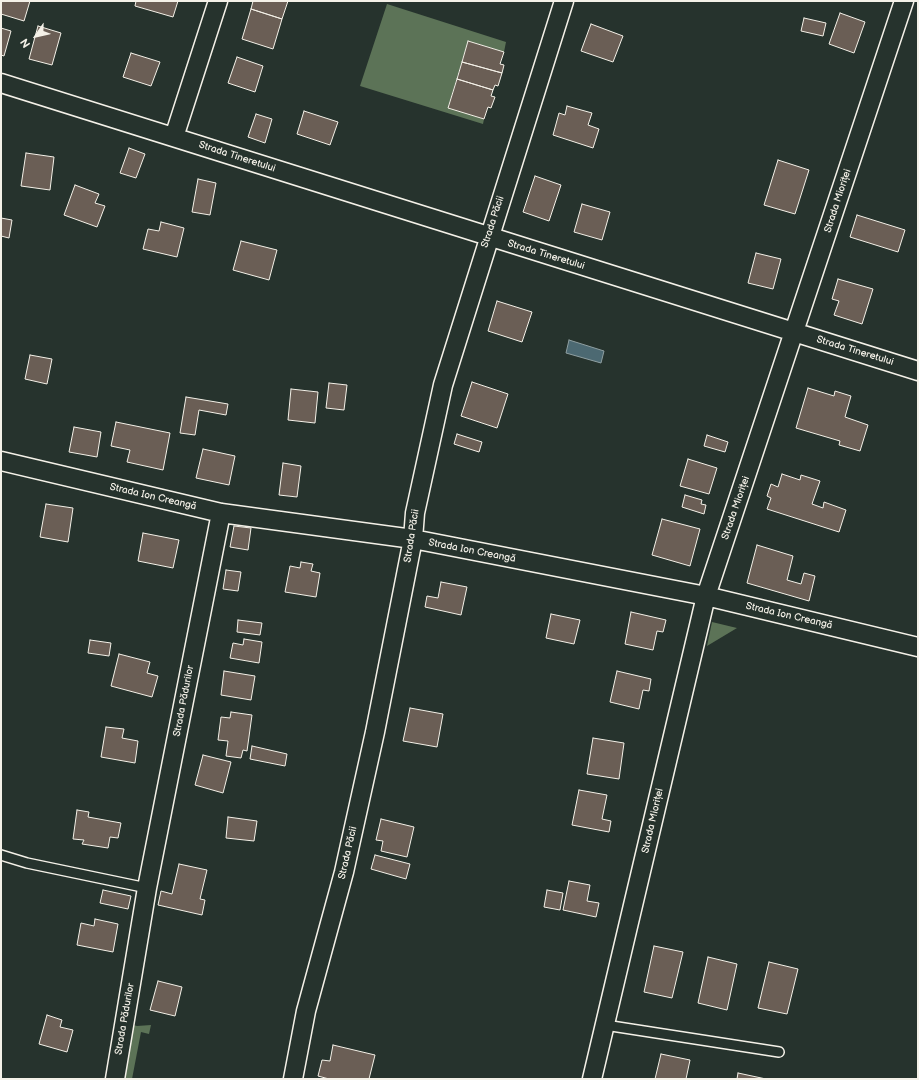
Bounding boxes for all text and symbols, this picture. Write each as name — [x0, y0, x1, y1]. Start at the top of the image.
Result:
north arrow — [16, 16, 56, 56]
text: N — [18, 36, 33, 50]
street label: Strada Tineretului — [197, 139, 277, 175]
street label: Strada Mioriței — [822, 168, 854, 234]
street label: Strada Păcii — [479, 195, 507, 249]
street label: Strada Tineretului — [506, 238, 586, 272]
street label: Strada Tineretului — [815, 334, 895, 368]
street label: Strada Mioriței — [720, 475, 752, 541]
street label: Strada Ion Creangă — [108, 481, 198, 513]
street label: Strada Păcii — [402, 508, 422, 564]
street label: Strada Ion Creangă — [427, 537, 517, 565]
street label: Strada Ion Creangă — [744, 600, 834, 632]
street label: Strada Pădurilor — [171, 664, 197, 738]
street label: Strada Mioriței — [640, 787, 666, 855]
street label: Strada Păcii — [336, 825, 360, 881]
street label: Strada Pădurilor — [113, 982, 137, 1056]

